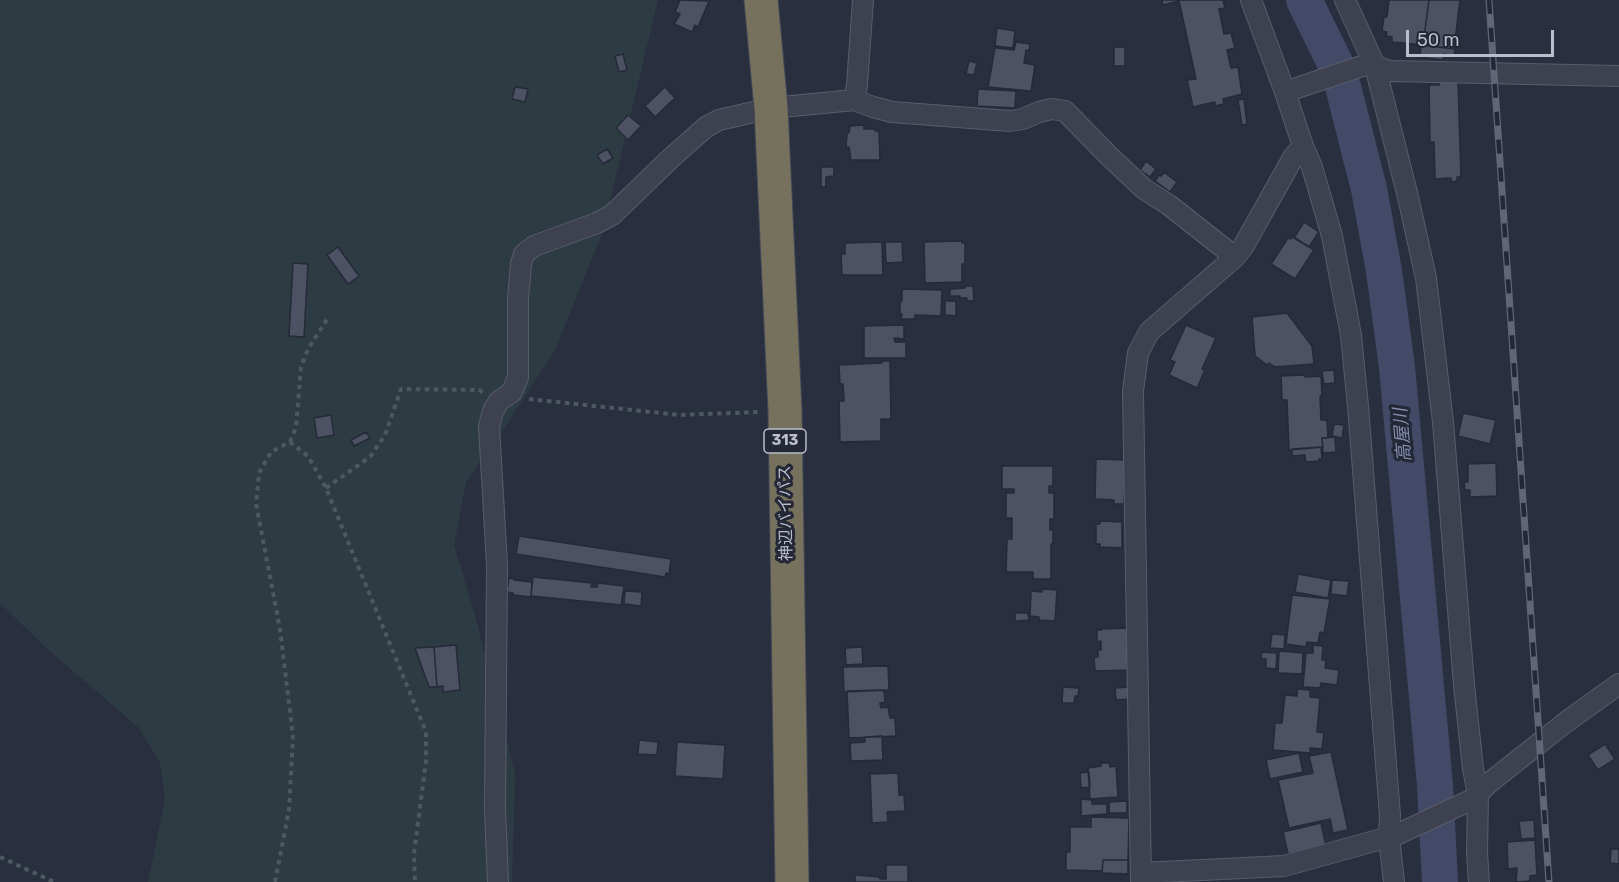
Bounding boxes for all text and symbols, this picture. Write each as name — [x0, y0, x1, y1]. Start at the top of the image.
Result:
scale bar — [1409, 18, 1558, 56]
text: 50 m — [1417, 29, 1460, 51]
water label: 高屋川 — [1390, 407, 1416, 463]
road number: 313 — [764, 429, 806, 453]
street label: 神辺バイパス — [776, 465, 796, 561]

